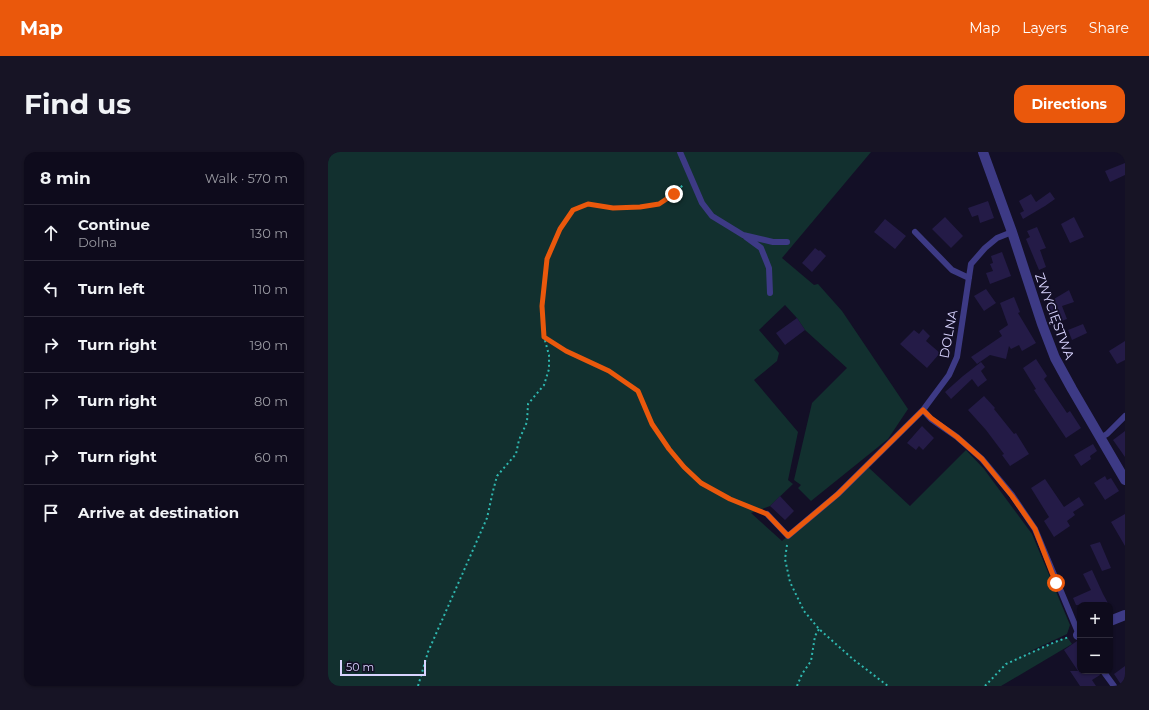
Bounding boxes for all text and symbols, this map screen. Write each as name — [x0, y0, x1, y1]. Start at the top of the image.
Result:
text: Map — [20, 17, 63, 40]
text: Map — [969, 19, 1000, 37]
text: Layers — [1022, 19, 1067, 37]
text: Share — [1089, 19, 1129, 37]
button: Directions — [1014, 85, 1125, 123]
text: Find us — [24, 87, 131, 121]
text: 8 min — [40, 168, 91, 188]
text: Walk · 570 m — [205, 170, 288, 186]
route end — [665, 185, 683, 203]
text: Continue — [78, 215, 150, 234]
icon: ahead — [40, 222, 62, 244]
text: 130 m — [250, 225, 288, 241]
text: Dolna — [78, 234, 117, 250]
street label: ZWYCIĘSTWA — [1032, 271, 1078, 362]
icon: left — [40, 278, 62, 300]
text: Turn left — [78, 279, 145, 298]
text: 110 m — [253, 281, 288, 297]
street label: DOLNA — [935, 308, 961, 360]
icon: right — [40, 334, 62, 356]
text: Turn right — [78, 335, 157, 354]
text: 190 m — [250, 337, 288, 353]
icon: right — [40, 390, 62, 412]
text: Turn right — [78, 391, 157, 410]
text: 80 m — [254, 393, 288, 409]
icon: right — [40, 446, 62, 468]
text: Turn right — [78, 447, 157, 466]
text: 60 m — [254, 449, 288, 465]
icon: arrive — [40, 502, 62, 524]
text: Arrive at destination — [78, 503, 239, 522]
route start — [1047, 574, 1065, 592]
map controls — [1077, 602, 1113, 674]
button: + — [1077, 602, 1113, 638]
button: − — [1077, 638, 1113, 674]
scale bar — [340, 658, 426, 677]
text: 50 m — [346, 660, 374, 674]

